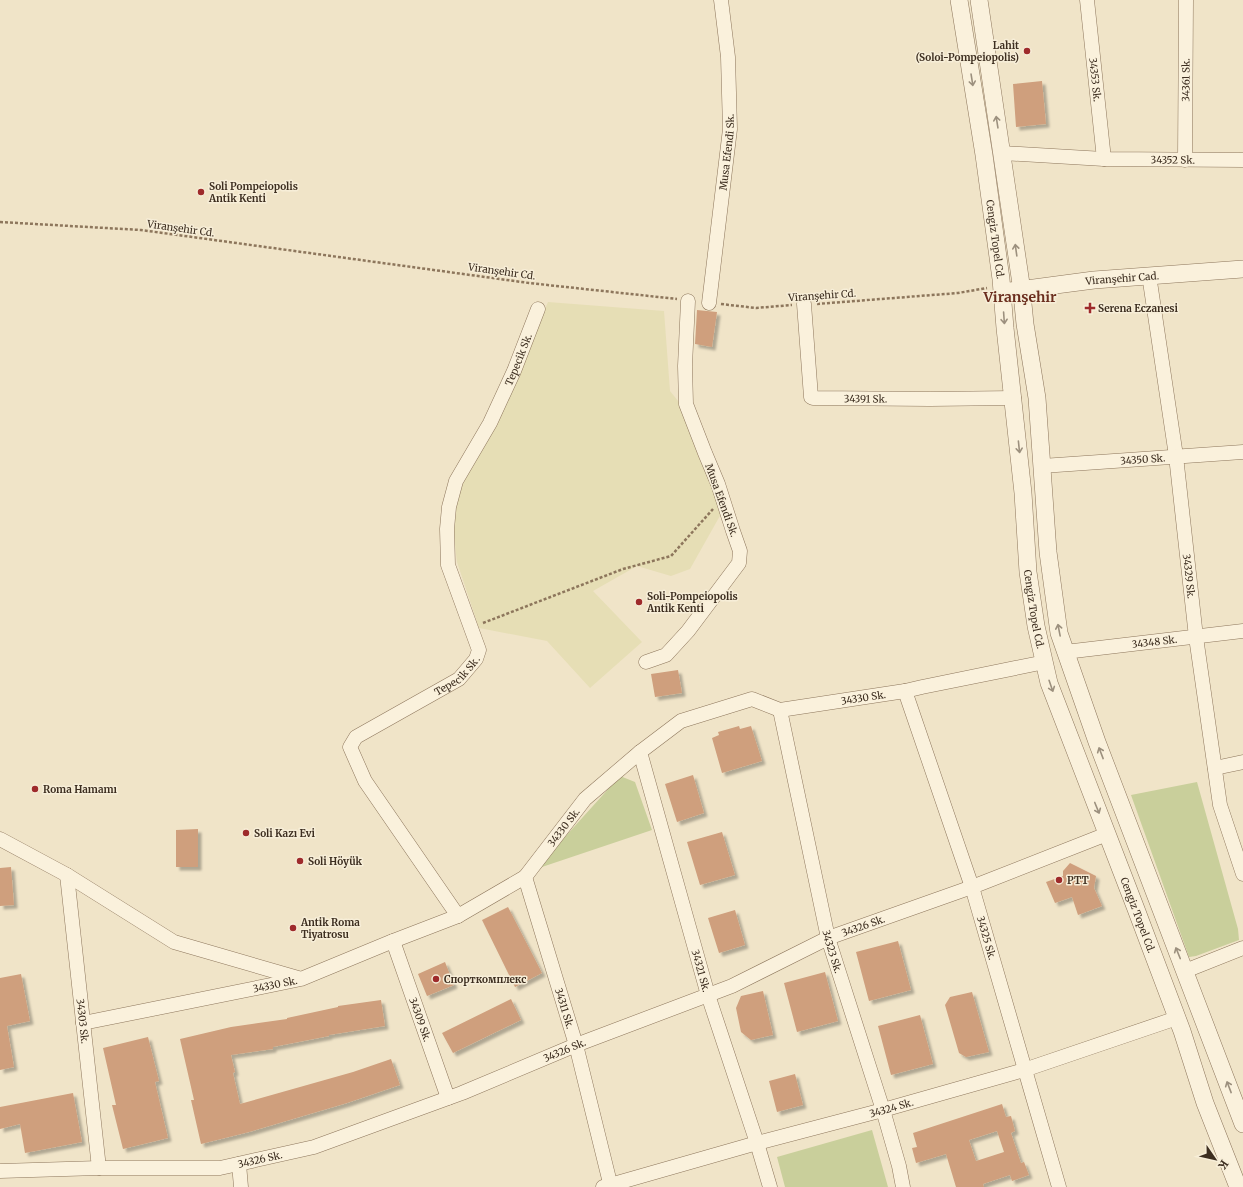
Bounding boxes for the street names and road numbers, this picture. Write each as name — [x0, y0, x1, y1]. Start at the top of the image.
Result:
street label: 34353 Sk. — [1086, 57, 1104, 102]
street label: 34361 Sk. — [1179, 58, 1193, 102]
street label: Musa Efendi Sk. — [717, 114, 737, 191]
street label: 34352 Sk. — [1151, 153, 1195, 167]
street label: Cengiz Topel Cd. — [983, 199, 1007, 280]
street label: Viranşehir Cd. — [145, 217, 215, 240]
street label: Viranşehir Cd. — [466, 260, 536, 283]
street label: Viranşehir Cad. — [1084, 269, 1159, 288]
street label: Viranşehir Cd. — [787, 287, 856, 304]
street label: Tepecik Sk. — [502, 332, 535, 388]
street label: 34391 Sk. — [844, 392, 887, 406]
street label: 34350 Sk. — [1120, 451, 1166, 468]
street label: Musa Efendi Sk. — [702, 462, 741, 539]
street label: 34329 Sk. — [1180, 553, 1198, 599]
street label: Cengiz Topel Cd. — [1021, 569, 1047, 650]
street label: 34348 Sk. — [1131, 633, 1178, 651]
street label: Tepecik Sk. — [432, 655, 483, 699]
street label: 34330 Sk. — [840, 688, 887, 708]
street label: 34330 Sk. — [545, 806, 583, 849]
street label: Cengiz Topel Cd. — [1117, 875, 1158, 955]
street label: 34326 Sk. — [840, 912, 887, 940]
street label: 34325 Sk. — [974, 915, 999, 961]
street label: 34323 Sk. — [819, 929, 845, 975]
street label: 34321 Sk. — [689, 948, 713, 993]
street label: 34330 Sk. — [252, 974, 299, 996]
street label: 34311 Sk. — [552, 986, 577, 1030]
street label: 34309 Sk. — [406, 996, 434, 1043]
street label: 34303 Sk. — [74, 998, 91, 1044]
street label: 34326 Sk. — [541, 1036, 588, 1065]
street label: 34324 Sk. — [868, 1096, 915, 1120]
street label: 34326 Sk. — [237, 1148, 284, 1171]

